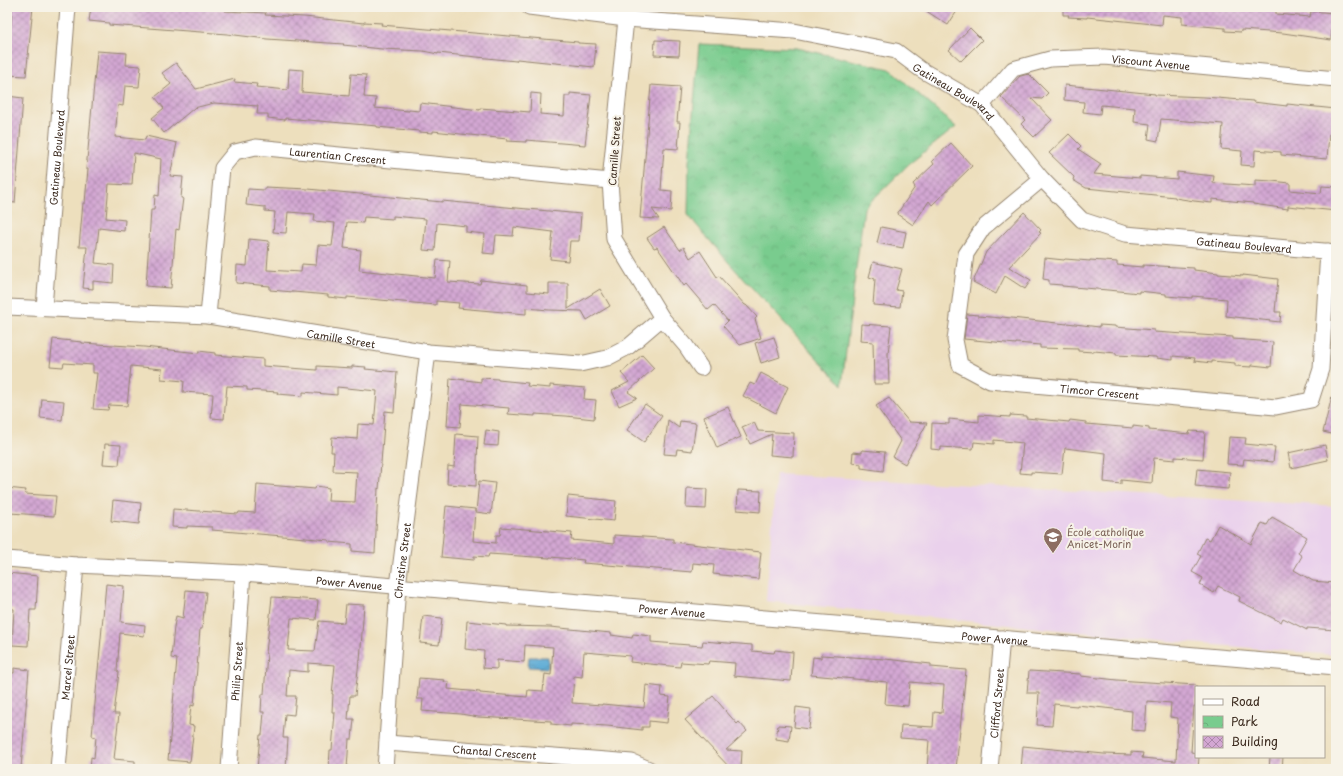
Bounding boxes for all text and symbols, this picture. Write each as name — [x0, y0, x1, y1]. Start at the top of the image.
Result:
street label: Viscount Avenue — [1111, 50, 1191, 73]
street label: Gatineau Boulevard — [910, 59, 999, 123]
street label: Gatineau Boulevard — [45, 109, 67, 206]
street label: Camille Street — [604, 116, 624, 186]
street label: Laurentian Crescent — [289, 143, 387, 167]
street label: Gatineau Boulevard — [1196, 233, 1292, 256]
street label: Camille Street — [306, 325, 376, 351]
street label: Timcor Crescent — [1059, 380, 1140, 402]
street label: Christine Street — [390, 522, 414, 599]
place label: École catholique Anicet-Morin — [1067, 524, 1145, 551]
school or university icon: École catholique Anicet-Morin — [1042, 526, 1064, 554]
street label: Power Avenue — [315, 572, 384, 593]
street label: Power Avenue — [638, 600, 706, 620]
street label: Power Avenue — [961, 627, 1029, 648]
street label: Marcel Street — [57, 634, 77, 701]
street label: Philip Street — [226, 641, 246, 702]
street label: Clifford Street — [985, 668, 1007, 739]
legend — [1195, 686, 1325, 758]
text: Road — [1231, 692, 1260, 710]
text: Park — [1231, 712, 1258, 730]
text: Building — [1231, 732, 1278, 750]
street label: Chantal Crescent — [452, 741, 537, 762]

